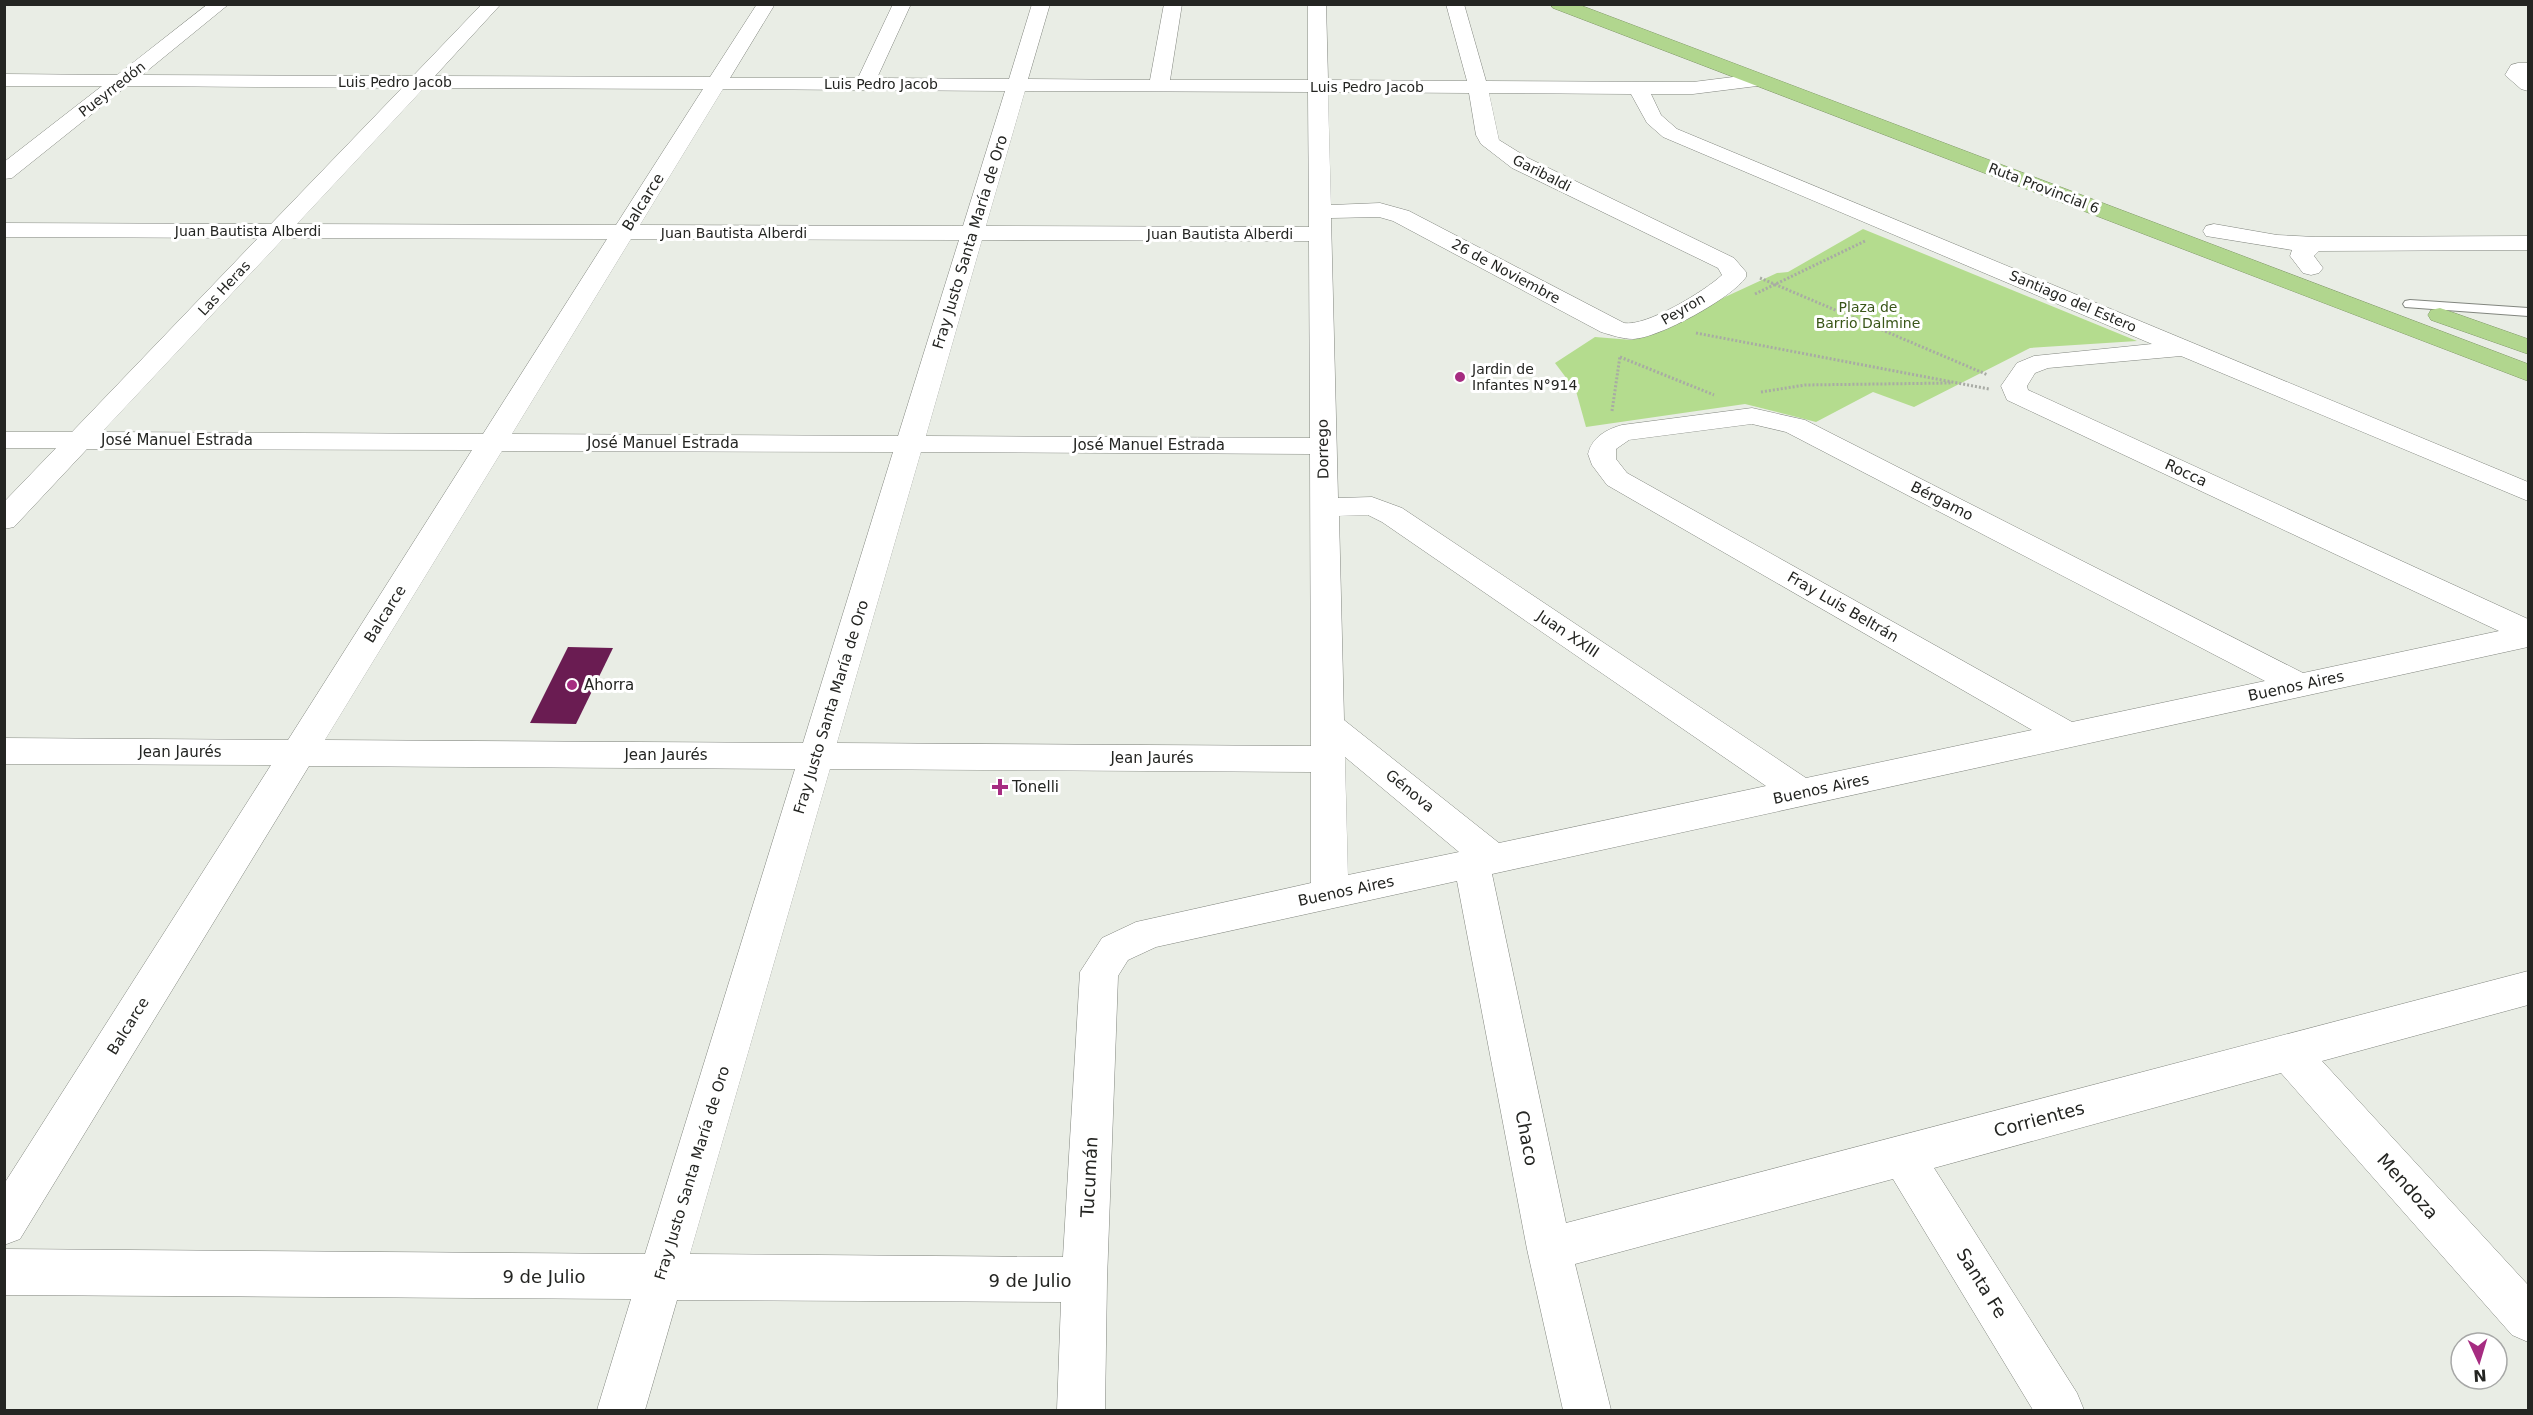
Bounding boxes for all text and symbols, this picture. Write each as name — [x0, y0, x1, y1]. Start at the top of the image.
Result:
street label: Pueyrredón — [76, 58, 148, 120]
street label: Luis Pedro Jacob — [338, 74, 452, 90]
street label: Luis Pedro Jacob — [824, 76, 938, 92]
street label: Luis Pedro Jacob — [1310, 79, 1424, 95]
street label: Fray Justo Santa María de Oro — [929, 133, 1011, 351]
street label: Garibaldi — [1510, 152, 1574, 194]
street label: Ruta Provincial 6 — [1986, 160, 2102, 216]
street label: Balcarce — [618, 170, 668, 234]
street label: Juan Bautista Alberdi — [174, 223, 321, 239]
street label: Juan Bautista Alberdi — [660, 225, 807, 241]
street label: Juan Bautista Alberdi — [1146, 226, 1293, 242]
street label: 26 de Noviembre — [1449, 236, 1563, 306]
street label: Las Heras — [195, 257, 253, 319]
street label: Santiago del Estero — [2007, 267, 2139, 335]
street label: Peyron — [1658, 290, 1708, 328]
park label: Plaza de Barrio Dalmine — [1816, 299, 1920, 331]
place label: Jardin de Infantes N°914 — [1471, 361, 1578, 393]
marker: Jardin de Infantes N°914 — [1453, 370, 1467, 384]
street label: Dorrego — [1313, 419, 1333, 479]
street label: José Manuel Estrada — [100, 431, 253, 449]
street label: José Manuel Estrada — [586, 434, 739, 452]
street label: José Manuel Estrada — [1072, 436, 1225, 454]
street label: Rocca — [2162, 455, 2210, 491]
street label: Bérgamo — [1908, 478, 1976, 524]
street label: Fray Luis Beltrán — [1784, 568, 1902, 646]
street label: Balcarce — [360, 582, 410, 646]
street label: Fray Justo Santa María de Oro — [790, 598, 872, 816]
street label: Juan XXIII — [1533, 606, 1603, 661]
street label: Buenos Aires — [2246, 667, 2346, 705]
place label: Ahorra — [584, 676, 634, 694]
marker: Ahorra — [565, 678, 579, 692]
street label: Jean Jaurés — [137, 743, 222, 761]
street label: Jean Jaurés — [623, 746, 708, 764]
street label: Jean Jaurés — [1109, 749, 1194, 767]
street label: Génova — [1382, 766, 1438, 816]
street label: Buenos Aires — [1771, 770, 1871, 808]
place label: Tonelli — [1011, 778, 1059, 796]
marker: Tonelli — [993, 780, 1007, 794]
street label: Buenos Aires — [1296, 872, 1396, 910]
street label: Balcarce — [103, 994, 153, 1058]
street label: Fray Justo Santa María de Oro — [651, 1064, 733, 1282]
street label: Corrientes — [1991, 1097, 2087, 1141]
street label: Chaco — [1511, 1109, 1543, 1167]
street label: Tucumán — [1076, 1136, 1102, 1219]
street label: Mendoza — [2373, 1149, 2443, 1223]
street label: Santa Fe — [1952, 1244, 2012, 1322]
street label: 9 de Julio — [502, 1266, 586, 1287]
street label: 9 de Julio — [988, 1270, 1072, 1291]
north arrow — [2449, 1331, 2509, 1391]
text: N — [2473, 1366, 2487, 1385]

